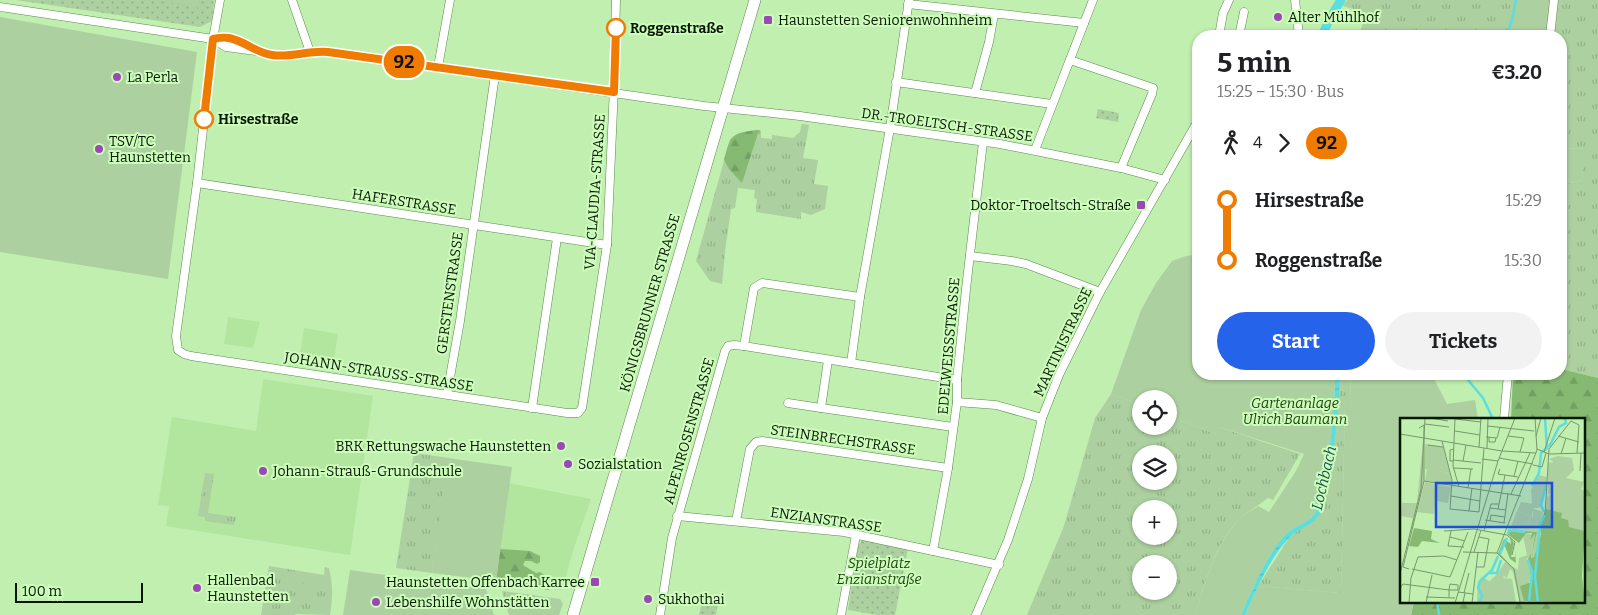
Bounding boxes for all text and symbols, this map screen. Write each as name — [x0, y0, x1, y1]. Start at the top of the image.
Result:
place label: Alter Mühlhof — [1288, 9, 1380, 26]
marker: Alter Mühlhof — [1272, 11, 1284, 23]
place label: Haunstetten Seniorenwohnheim — [778, 12, 993, 29]
marker: Haunstetten Seniorenwohnheim — [762, 14, 774, 26]
marker: Roggenstraße — [606, 18, 626, 38]
place label: Roggenstraße — [630, 20, 724, 37]
line badge: 92 — [382, 46, 426, 78]
text: 5 min — [1217, 46, 1291, 79]
text: 92 — [394, 51, 414, 73]
text: €3.20 — [1491, 61, 1542, 84]
place label: La Perla — [127, 69, 179, 86]
marker: La Perla — [111, 71, 123, 83]
text: 15:25 – 15:30 · Bus — [1217, 82, 1344, 101]
street label: DR.-TROELTSCH-STRASSE — [860, 105, 1034, 145]
marker: Hirsestraße — [194, 109, 214, 129]
place label: Hirsestraße — [218, 111, 299, 128]
street label: VIA-CLAUDIA-STRASSE — [581, 114, 609, 270]
icon: walk — [1217, 129, 1245, 157]
icon: forward — [1270, 129, 1298, 157]
text: 92 — [1316, 132, 1337, 154]
place label: TSV/TC Haunstetten — [109, 133, 191, 166]
text: 4 — [1253, 133, 1262, 152]
marker: TSV/TC Haunstetten — [93, 143, 105, 155]
street label: HAFERSTRASSE — [351, 185, 457, 219]
text: Hirsestraße — [1255, 189, 1364, 212]
text: 15:29 — [1506, 191, 1542, 210]
place label: Doktor-Troeltsch-Straße — [970, 197, 1131, 214]
marker: Doktor-Troeltsch-Straße — [1135, 199, 1147, 211]
street label: KÖNIGSBRUNNER STRASSE — [616, 212, 684, 394]
street label: GERSTENSTRASSE — [433, 231, 467, 355]
text: Roggenstraße — [1255, 249, 1382, 272]
text: 15:30 — [1504, 251, 1542, 270]
street label: EDELWEISSSTRASSE — [935, 277, 963, 415]
street label: MARTINISTRASSE — [1030, 285, 1096, 399]
button: Start — [1217, 312, 1375, 370]
button: Tickets — [1385, 312, 1542, 370]
street label: JOHANN-STRAUSS-STRASSE — [282, 348, 475, 395]
street label: ALPENROSENSTRASSE — [660, 356, 718, 506]
map controls — [1132, 390, 1177, 600]
button: locate — [1132, 390, 1177, 435]
park label: Gartenanlage Ulrich Baumann — [1243, 395, 1347, 428]
inset map — [1400, 418, 1586, 602]
street label: STEINBRECHSTRASSE — [769, 421, 917, 459]
place label: BRK Rettungswache Haunstetten — [336, 438, 551, 455]
marker: BRK Rettungswache Haunstetten — [555, 440, 567, 452]
water label: Lochbach — [1308, 444, 1340, 512]
button: layers — [1132, 445, 1177, 490]
place label: Sozialstation — [578, 456, 662, 473]
marker: Sozialstation — [562, 458, 574, 470]
place label: Johann-Strauß-Grundschule — [272, 463, 462, 480]
marker: Johann-Strauß-Grundschule — [257, 465, 269, 477]
button: + — [1132, 500, 1177, 545]
street label: ENZIANSTRASSE — [769, 504, 883, 536]
park label: Spielplatz Enzianstraße — [837, 555, 921, 588]
button: − — [1132, 555, 1177, 600]
place label: Hallenbad Haunstetten — [207, 572, 289, 605]
place label: Haunstetten Offenbach Karree — [386, 574, 585, 591]
marker: Haunstetten Offenbach Karree — [589, 576, 601, 588]
scale bar — [15, 580, 142, 603]
marker: Hallenbad Haunstetten — [191, 582, 203, 594]
text: 100 m — [22, 583, 62, 600]
place label: Sukhothai — [658, 591, 725, 608]
marker: Sukhothai — [642, 593, 654, 605]
place label: Lebenshilfe Wohnstätten — [386, 594, 549, 611]
marker: Lebenshilfe Wohnstätten — [370, 596, 382, 608]

